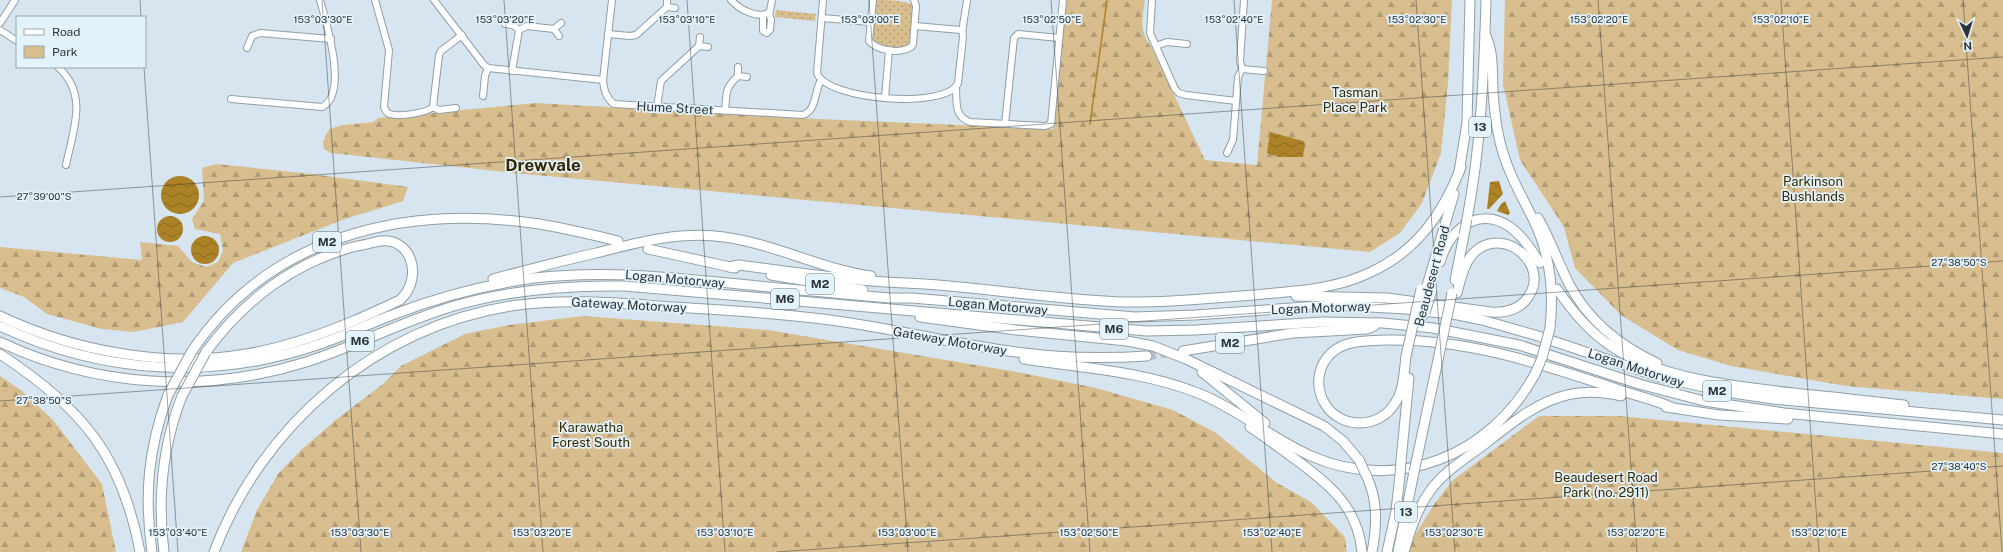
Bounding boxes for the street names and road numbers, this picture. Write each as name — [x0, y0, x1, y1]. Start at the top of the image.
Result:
street label: Hume Street — [636, 98, 714, 118]
road number: 13 — [1469, 117, 1491, 137]
street label: Beaudesert Road — [1411, 224, 1453, 328]
road number: M2 — [313, 232, 341, 252]
street label: Logan Motorway — [624, 267, 726, 291]
road number: M2 — [806, 274, 834, 294]
road number: M6 — [771, 289, 799, 309]
street label: Gateway Motorway — [571, 294, 687, 316]
street label: Logan Motorway — [947, 294, 1049, 318]
street label: Logan Motorway — [1271, 299, 1371, 317]
road number: M6 — [1100, 319, 1128, 339]
street label: Gateway Motorway — [892, 324, 1008, 358]
road number: M6 — [346, 331, 374, 351]
road number: M2 — [1216, 333, 1244, 353]
street label: Logan Motorway — [1586, 345, 1686, 391]
road number: M2 — [1703, 381, 1731, 401]
road number: 13 — [1395, 502, 1417, 522]

